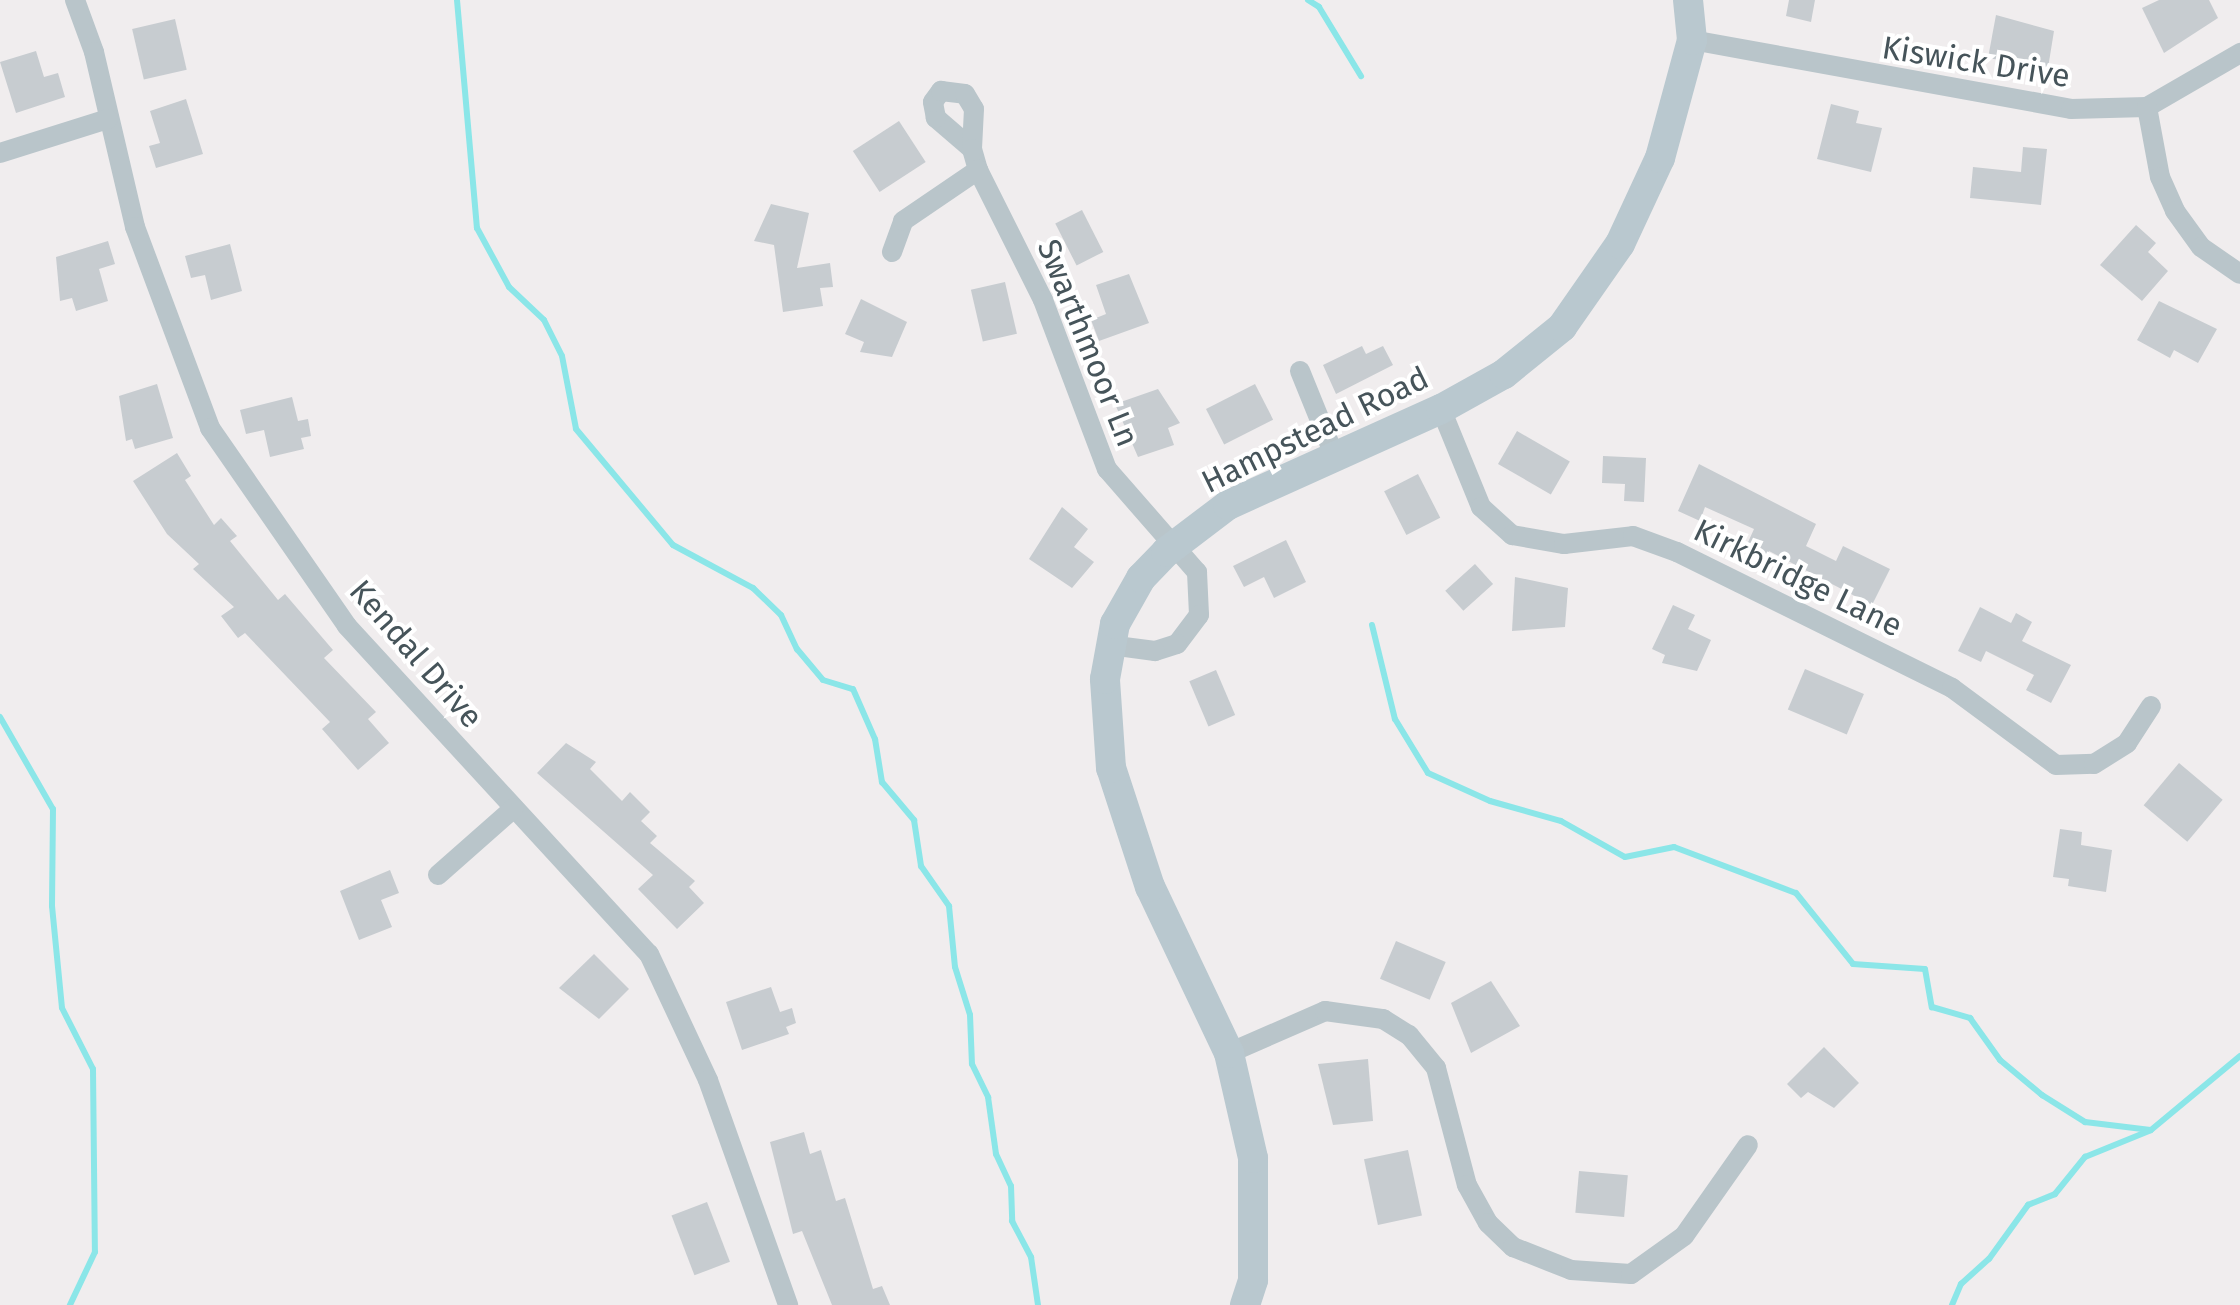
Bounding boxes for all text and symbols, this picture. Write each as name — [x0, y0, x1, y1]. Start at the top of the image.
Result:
street label: Kiswick Drive — [1879, 28, 2073, 96]
street label: Swarthmoor Ln — [1029, 234, 1147, 452]
street label: Hampstead Road — [1195, 358, 1435, 502]
street label: Kirkbridge Lane — [1687, 511, 1909, 645]
street label: Kendal Drive — [341, 572, 491, 736]

